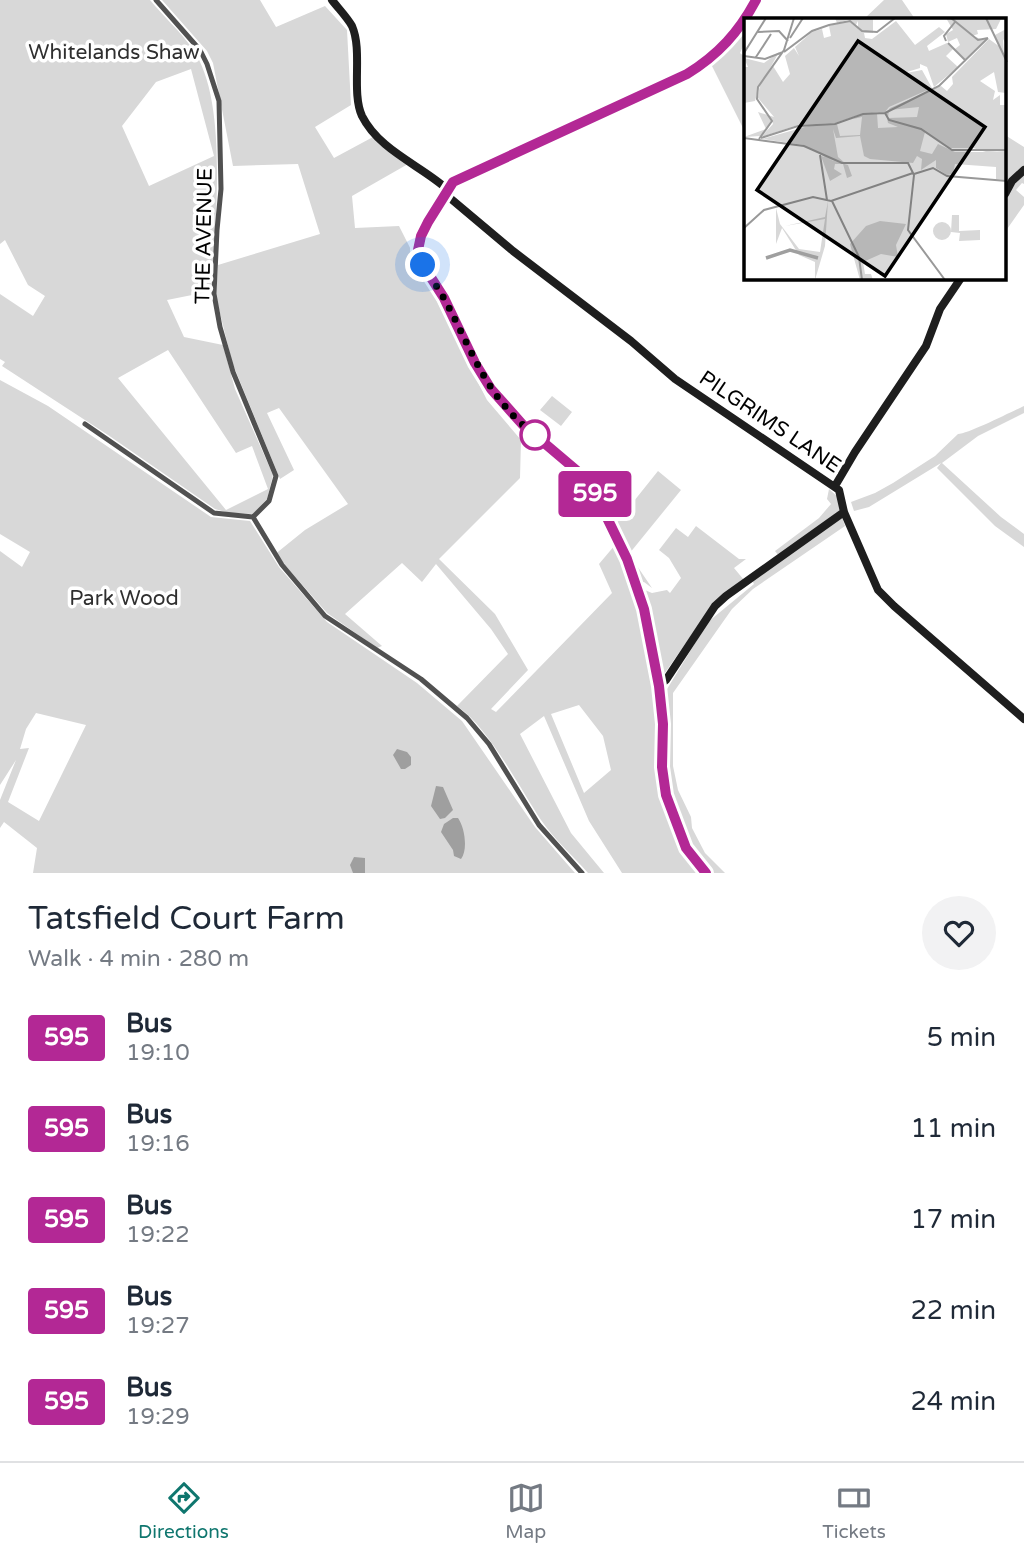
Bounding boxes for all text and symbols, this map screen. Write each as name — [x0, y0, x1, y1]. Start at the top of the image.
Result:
inset map — [744, 18, 1006, 280]
park label: Whitelands Shaw — [28, 40, 200, 65]
street label: THE AVENUE — [190, 168, 218, 304]
your location — [405, 247, 440, 282]
street label: PILGRIMS LANE — [694, 365, 846, 479]
unlabelled marker — [520, 420, 550, 450]
line badge: 595 — [555, 471, 635, 517]
text: 595 — [572, 479, 618, 508]
park label: Park Wood — [69, 586, 179, 611]
button: heart — [922, 896, 996, 970]
text: Tatsfield Court Farm — [28, 899, 345, 938]
text: Walk · 4 min · 280 m — [28, 945, 249, 973]
text: Bus — [126, 1008, 172, 1039]
text: 5 min — [927, 1022, 996, 1053]
text: 595 — [44, 1023, 89, 1052]
text: 19:10 — [126, 1039, 190, 1067]
text: Bus — [126, 1099, 172, 1130]
text: 11 min — [910, 1113, 996, 1144]
text: 595 — [44, 1114, 89, 1143]
text: 19:16 — [126, 1130, 190, 1158]
text: Bus — [126, 1190, 172, 1221]
text: 17 min — [910, 1204, 996, 1235]
text: 595 — [44, 1205, 89, 1234]
text: 19:22 — [126, 1221, 190, 1249]
text: Bus — [126, 1281, 172, 1312]
text: 22 min — [910, 1295, 996, 1326]
text: 595 — [44, 1296, 89, 1325]
text: 19:27 — [126, 1312, 190, 1340]
text: Bus — [126, 1372, 172, 1403]
text: 24 min — [910, 1386, 996, 1417]
text: 595 — [44, 1387, 89, 1416]
text: 19:29 — [126, 1403, 190, 1431]
tab: Directions — [138, 1479, 229, 1543]
tab: Map — [505, 1479, 546, 1543]
tab: Tickets — [822, 1479, 886, 1543]

